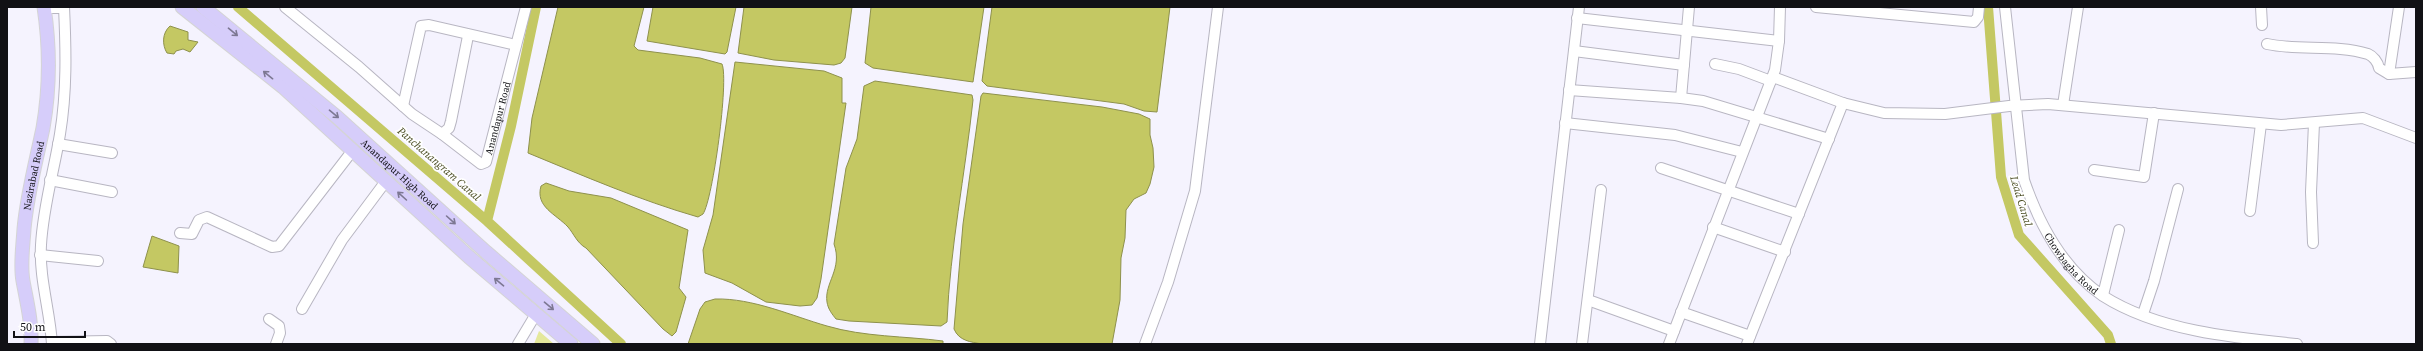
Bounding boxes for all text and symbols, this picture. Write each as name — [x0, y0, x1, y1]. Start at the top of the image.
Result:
one-way arrow — [227, 28, 238, 37]
one-way arrow — [262, 71, 273, 79]
street label: Anandapur Road — [482, 80, 513, 156]
one-way arrow — [328, 110, 339, 119]
water label: Panchanangram Canal — [393, 123, 485, 205]
street label: Anandapur High Road — [359, 136, 441, 212]
street label: Nazirabad Road — [20, 139, 47, 211]
water label: Lead Canal — [2006, 173, 2036, 229]
one-way arrow — [397, 191, 407, 200]
one-way arrow — [445, 215, 455, 224]
street label: Chowbagha Road — [2042, 230, 2101, 297]
one-way arrow — [494, 278, 504, 287]
one-way arrow — [543, 301, 554, 310]
scale bar — [14, 313, 85, 339]
text: 50 m — [20, 319, 46, 335]

